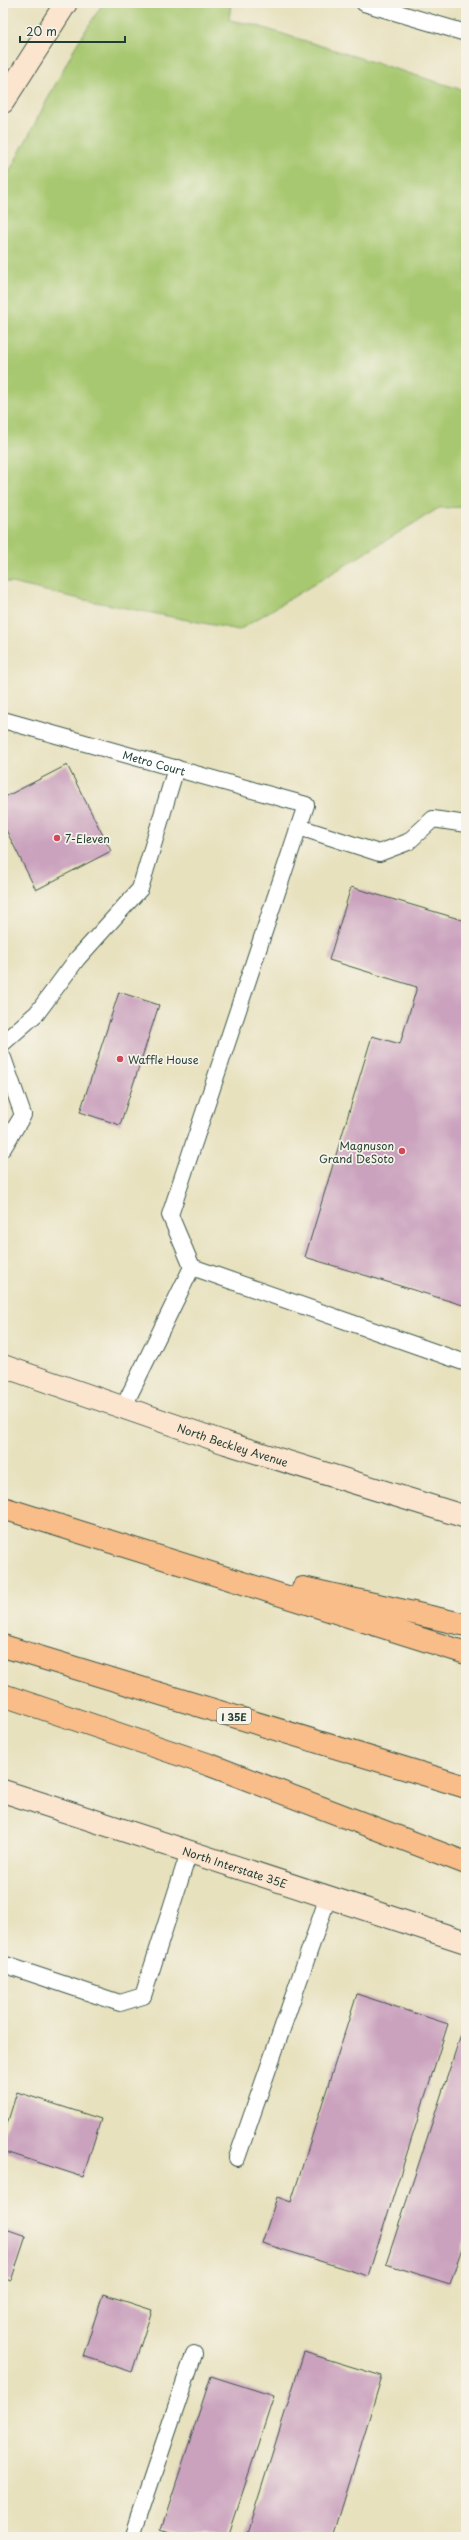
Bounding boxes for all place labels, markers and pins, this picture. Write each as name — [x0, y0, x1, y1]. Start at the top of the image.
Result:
place label: 7-Eleven — [65, 830, 110, 847]
marker: 7-Eleven — [52, 833, 62, 843]
place label: Waffle House — [128, 1051, 199, 1068]
marker: Waffle House — [115, 1054, 125, 1064]
place label: Magnuson Grand DeSoto — [319, 1137, 394, 1167]
marker: Magnuson Grand DeSoto — [397, 1146, 407, 1156]

